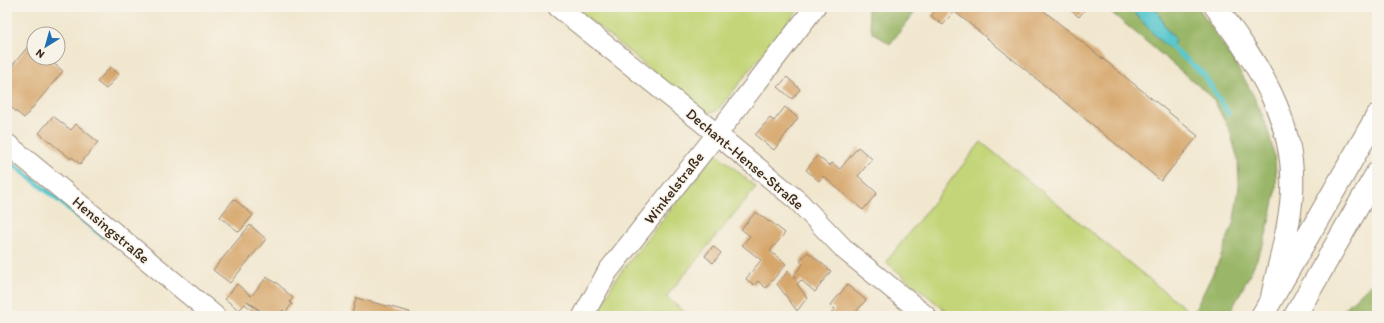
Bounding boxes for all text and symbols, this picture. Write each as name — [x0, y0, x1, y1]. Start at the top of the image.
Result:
north arrow — [26, 26, 66, 66]
text: N — [33, 46, 47, 61]
street label: Dechant-Hense-Straße — [682, 104, 808, 214]
street label: Winkelstraße — [640, 148, 708, 228]
street label: Hensingstraße — [69, 193, 153, 267]

